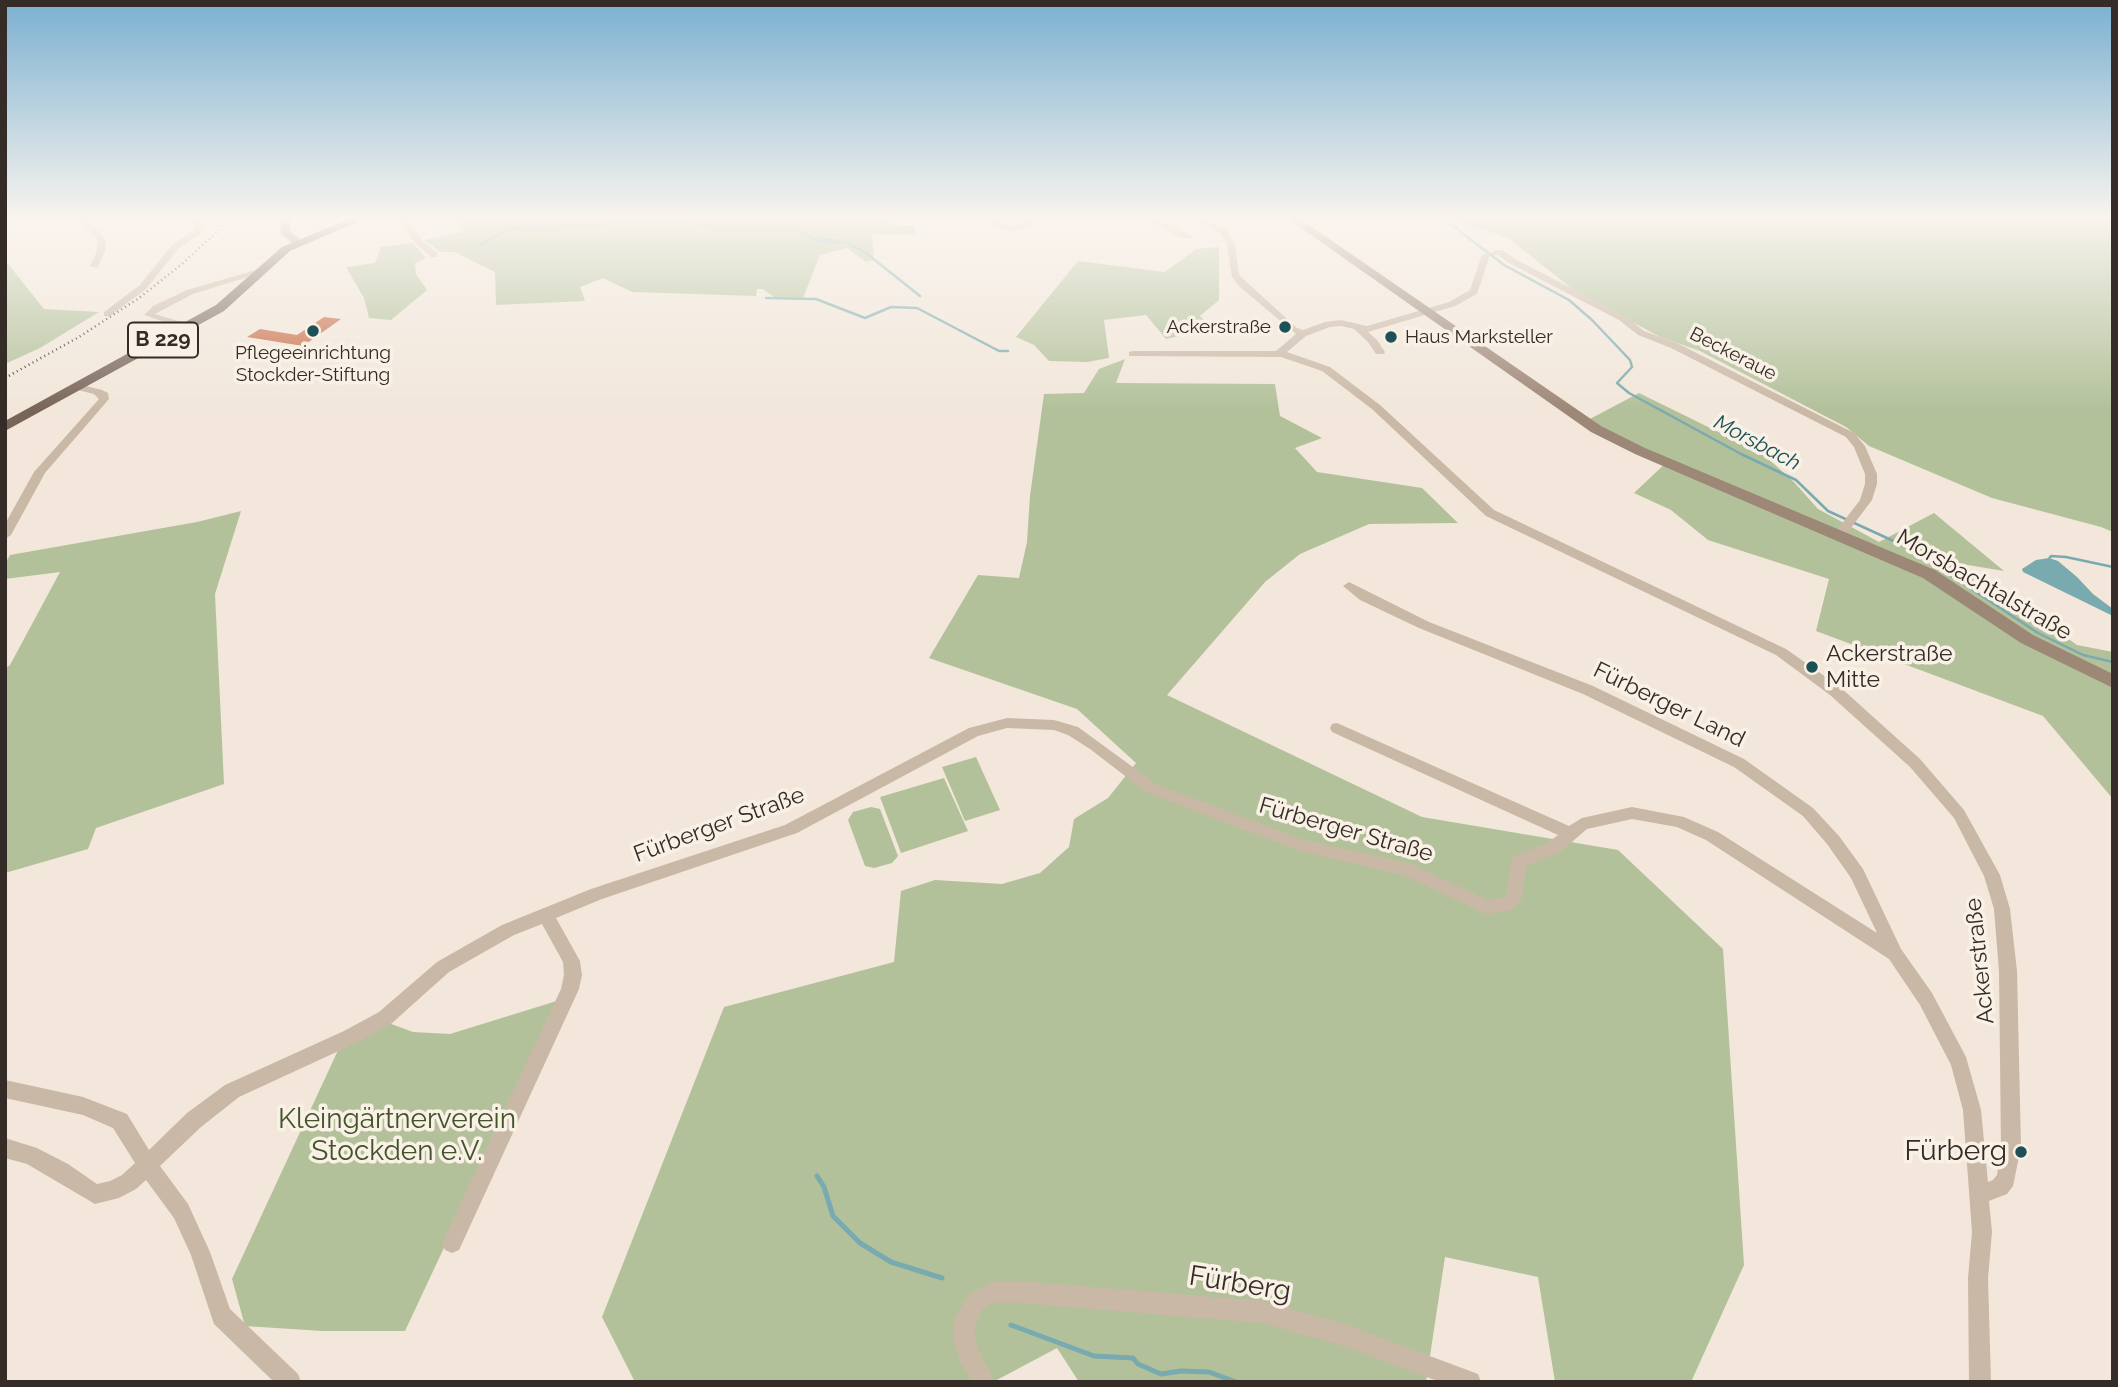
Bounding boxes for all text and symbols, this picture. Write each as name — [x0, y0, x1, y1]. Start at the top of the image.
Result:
place label: Ackerstraße — [1166, 316, 1271, 338]
marker: Ackerstraße — [1277, 319, 1293, 335]
road number: B 229 — [128, 322, 198, 358]
street label: Beckeraue — [1686, 322, 1780, 386]
marker: Pflegeeinrichtung Stockder-Stiftung — [305, 323, 321, 339]
place label: Haus Marksteller — [1405, 326, 1553, 348]
marker: Haus Marksteller — [1383, 329, 1399, 345]
place label: Pflegeeinrichtung Stockder-Stiftung — [235, 342, 391, 386]
water label: Morsbach — [1709, 410, 1805, 476]
street label: Morsbachtalstraße — [1892, 524, 2076, 646]
place label: Ackerstraße Mitte — [1826, 640, 1953, 694]
street label: Fürberger Land — [1589, 656, 1749, 754]
marker: Ackerstraße Mitte — [1804, 659, 1820, 675]
street label: Fürberger Straße — [630, 781, 808, 869]
street label: Fürberger Straße — [1256, 792, 1436, 868]
street label: Ackerstraße — [1960, 897, 2000, 1025]
park label: Kleingärtnerverein Stockden e.V. — [278, 1103, 516, 1169]
place label: Fürberg — [1905, 1135, 2007, 1169]
marker: Fürberg — [2013, 1144, 2029, 1160]
street label: Fürberg — [1187, 1259, 1293, 1309]

